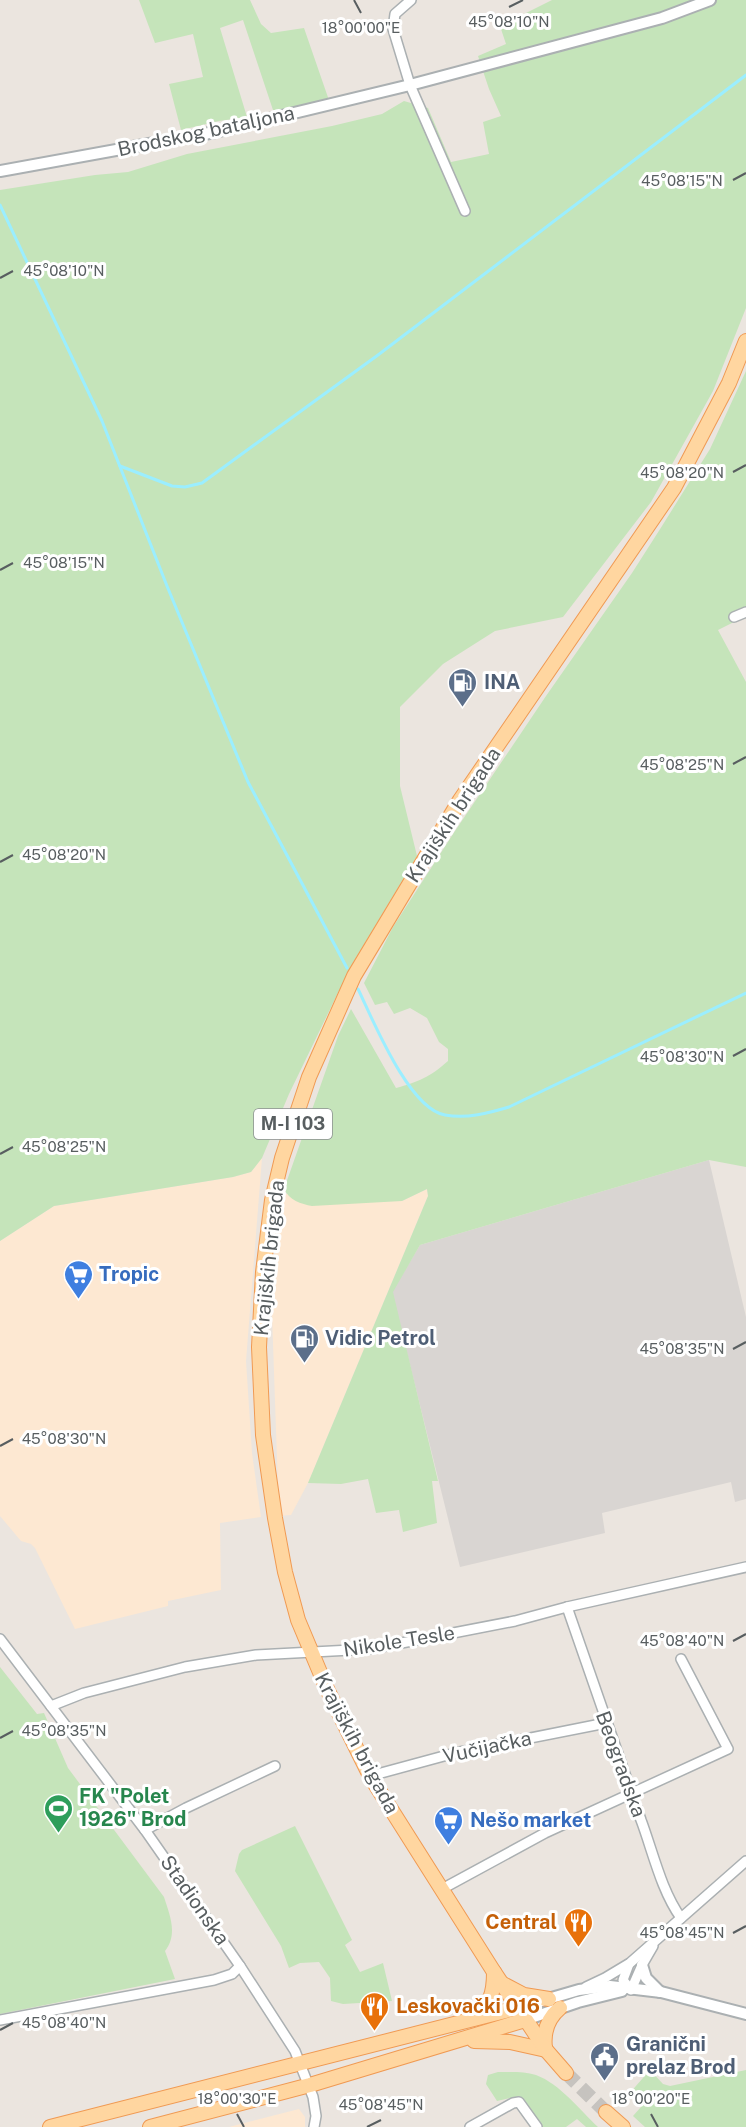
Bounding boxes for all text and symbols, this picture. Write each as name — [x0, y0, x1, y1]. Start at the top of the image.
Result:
text: 45°08'10"N — [468, 13, 550, 30]
text: 18°00'00"E — [322, 19, 400, 36]
street label: Brodskog bataljona — [115, 101, 297, 161]
text: 45°08'15"N — [641, 172, 723, 189]
text: 45°08'10"N — [23, 262, 105, 279]
text: 45°08'20"N — [640, 464, 724, 481]
text: 45°08'15"N — [23, 554, 105, 571]
fuel station icon: INA — [447, 666, 479, 708]
place label: INA — [484, 670, 520, 694]
street label: Krajiških brigada — [400, 743, 506, 887]
text: 45°08'25"N — [640, 756, 724, 773]
text: 45°08'20"N — [22, 846, 106, 863]
text: 45°08'30"N — [640, 1048, 724, 1065]
road number: M-I 103 — [254, 1109, 332, 1139]
text: 45°08'25"N — [22, 1138, 106, 1155]
street label: Krajiških brigada — [249, 1179, 289, 1337]
supermarket icon: Tropic — [62, 1258, 94, 1300]
place label: Tropic — [99, 1262, 159, 1286]
fuel station icon: Vidic Petrol — [288, 1322, 320, 1364]
place label: Vidic Petrol — [325, 1326, 436, 1350]
text: 45°08'35"N — [639, 1340, 725, 1357]
text: 45°08'30"N — [22, 1430, 106, 1447]
street label: Nikole Tesle — [342, 1620, 456, 1662]
text: 45°08'40"N — [640, 1632, 724, 1649]
street label: Krajiških brigada — [310, 1668, 404, 1818]
street label: Beogradska — [591, 1708, 651, 1820]
text: 45°08'35"N — [21, 1722, 107, 1739]
street label: Vučijačka — [440, 1726, 534, 1768]
place label: FK "Polet 1926" Brod — [79, 1784, 186, 1831]
sports icon: FK "Polet 1926" Brod — [42, 1792, 74, 1834]
supermarket icon: Nešo market — [433, 1804, 465, 1846]
place label: Nešo market — [470, 1808, 591, 1832]
street label: Stadionska — [155, 1851, 235, 1949]
restaurant icon: Central — [562, 1906, 594, 1948]
place label: Central — [485, 1910, 557, 1934]
text: 45°08'45"N — [640, 1924, 724, 1941]
restaurant icon: Leskovački 016 — [359, 1990, 391, 2032]
place label: Leskovački 016 — [396, 1994, 540, 2018]
text: 45°08'40"N — [22, 2014, 106, 2031]
place label: Granični prelaz Brod — [626, 2032, 736, 2079]
public building icon: Granični prelaz Brod — [589, 2040, 621, 2082]
text: 18°00'30"E — [198, 2090, 276, 2107]
text: 18°00'20"E — [612, 2090, 690, 2107]
text: 45°08'45"N — [339, 2096, 423, 2113]

